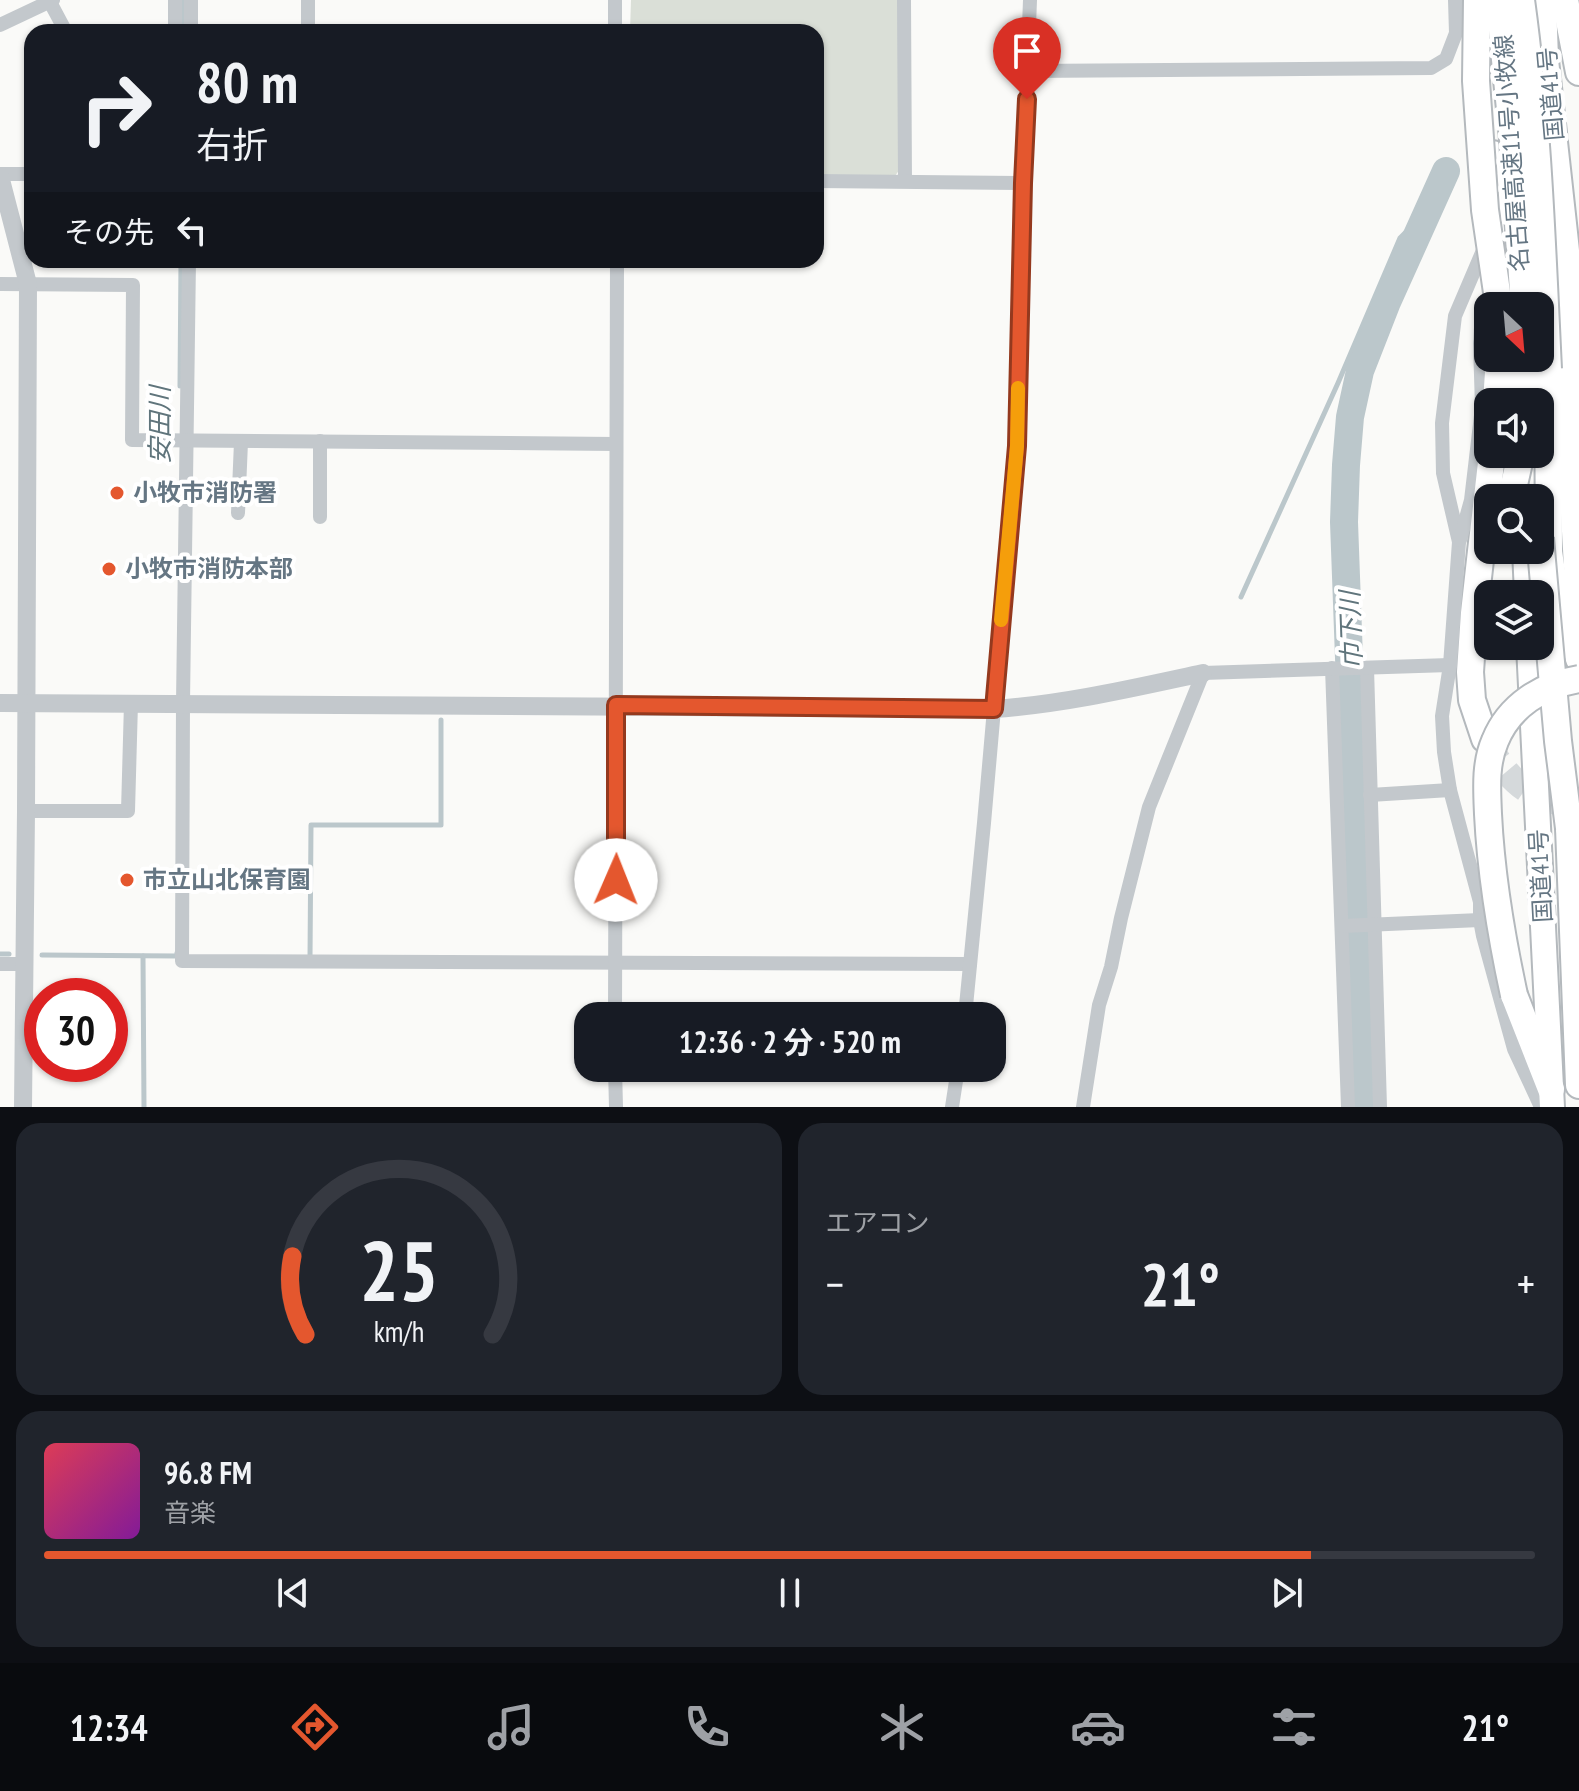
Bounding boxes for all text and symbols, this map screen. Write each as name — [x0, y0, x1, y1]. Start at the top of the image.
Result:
pin — [993, 17, 1061, 99]
icon: arrive — [1005, 29, 1049, 73]
street label: 名古屋高速11号小牧線 — [1488, 33, 1535, 273]
text: 80 m — [196, 46, 298, 118]
street label: 国道41号 — [1531, 46, 1570, 142]
icon: right — [64, 56, 168, 160]
text: 右折 — [196, 121, 268, 168]
icon: left — [170, 208, 214, 252]
text: その先 — [64, 212, 154, 251]
north arrow — [1474, 292, 1554, 372]
map controls — [1474, 292, 1554, 660]
water label: 安田川 — [143, 383, 176, 464]
button: sound — [1474, 388, 1554, 468]
place label: 小牧市消防署 — [133, 477, 277, 508]
marker: 小牧市消防署 — [108, 484, 126, 502]
button: search — [1474, 484, 1554, 564]
place label: 小牧市消防本部 — [125, 553, 293, 584]
marker: 小牧市消防本部 — [100, 560, 118, 578]
button: layers — [1474, 580, 1554, 660]
water label: 巾下川 — [1333, 587, 1368, 670]
street label: 国道41号 — [1523, 828, 1558, 924]
position arrow — [574, 838, 658, 922]
place label: 市立山北保育園 — [143, 864, 311, 895]
marker: 市立山北保育園 — [118, 871, 136, 889]
speed limit sign: 30 — [24, 978, 128, 1082]
text: 12:36 · 2 分 · 520 m — [679, 1022, 901, 1061]
text: エアコン — [826, 1206, 930, 1239]
text: 25 — [359, 1216, 439, 1324]
text: 21° — [1141, 1245, 1220, 1323]
text: − — [826, 1255, 844, 1312]
text: + — [1517, 1255, 1535, 1312]
text: km/h — [373, 1313, 424, 1350]
text: 96.8 FM — [164, 1453, 252, 1492]
text: 音楽 — [164, 1496, 216, 1529]
icon: previous — [271, 1571, 315, 1615]
icon: pause — [768, 1571, 812, 1615]
icon: next — [1265, 1571, 1309, 1615]
icon: directions — [287, 1699, 343, 1755]
icon: music — [483, 1699, 539, 1755]
icon: phone — [679, 1699, 735, 1755]
icon: climate — [874, 1699, 930, 1755]
icon: car — [1070, 1699, 1126, 1755]
icon: filters — [1266, 1699, 1322, 1755]
text: 12:34 — [70, 1704, 148, 1751]
text: 21° — [1462, 1704, 1509, 1751]

